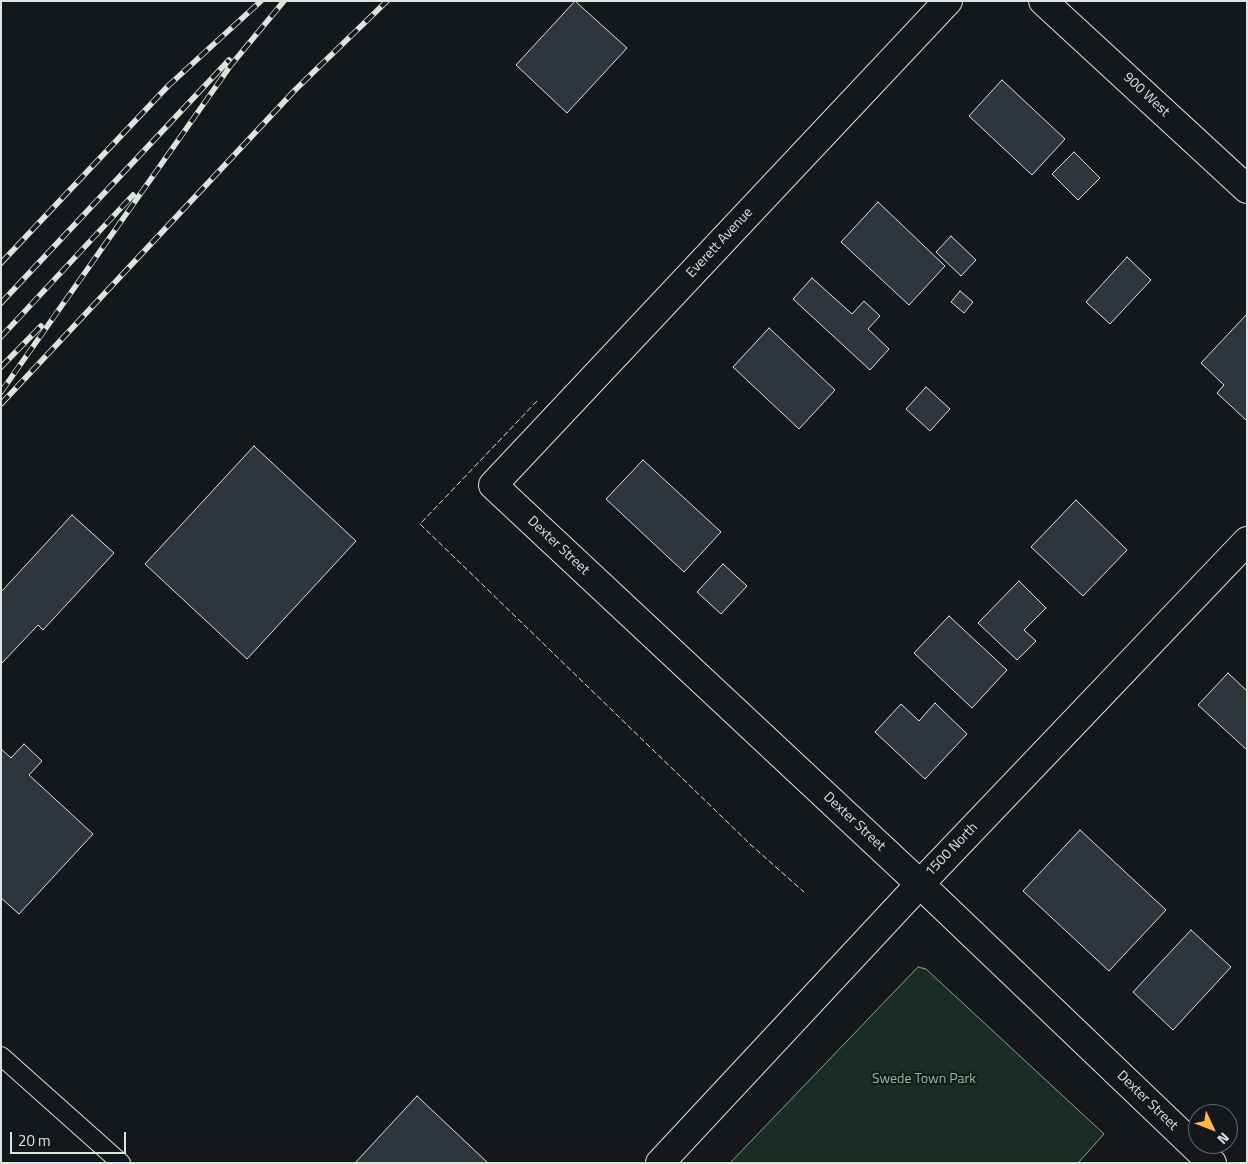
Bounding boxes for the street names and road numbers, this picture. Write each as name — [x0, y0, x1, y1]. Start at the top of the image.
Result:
street label: 900 West — [1119, 69, 1173, 121]
street label: Everett Avenue — [683, 204, 757, 282]
street label: Dexter Street — [524, 513, 592, 579]
street label: Dexter Street — [820, 789, 888, 855]
street label: 1500 North — [922, 820, 982, 880]
street label: Dexter Street — [1113, 1068, 1181, 1134]

